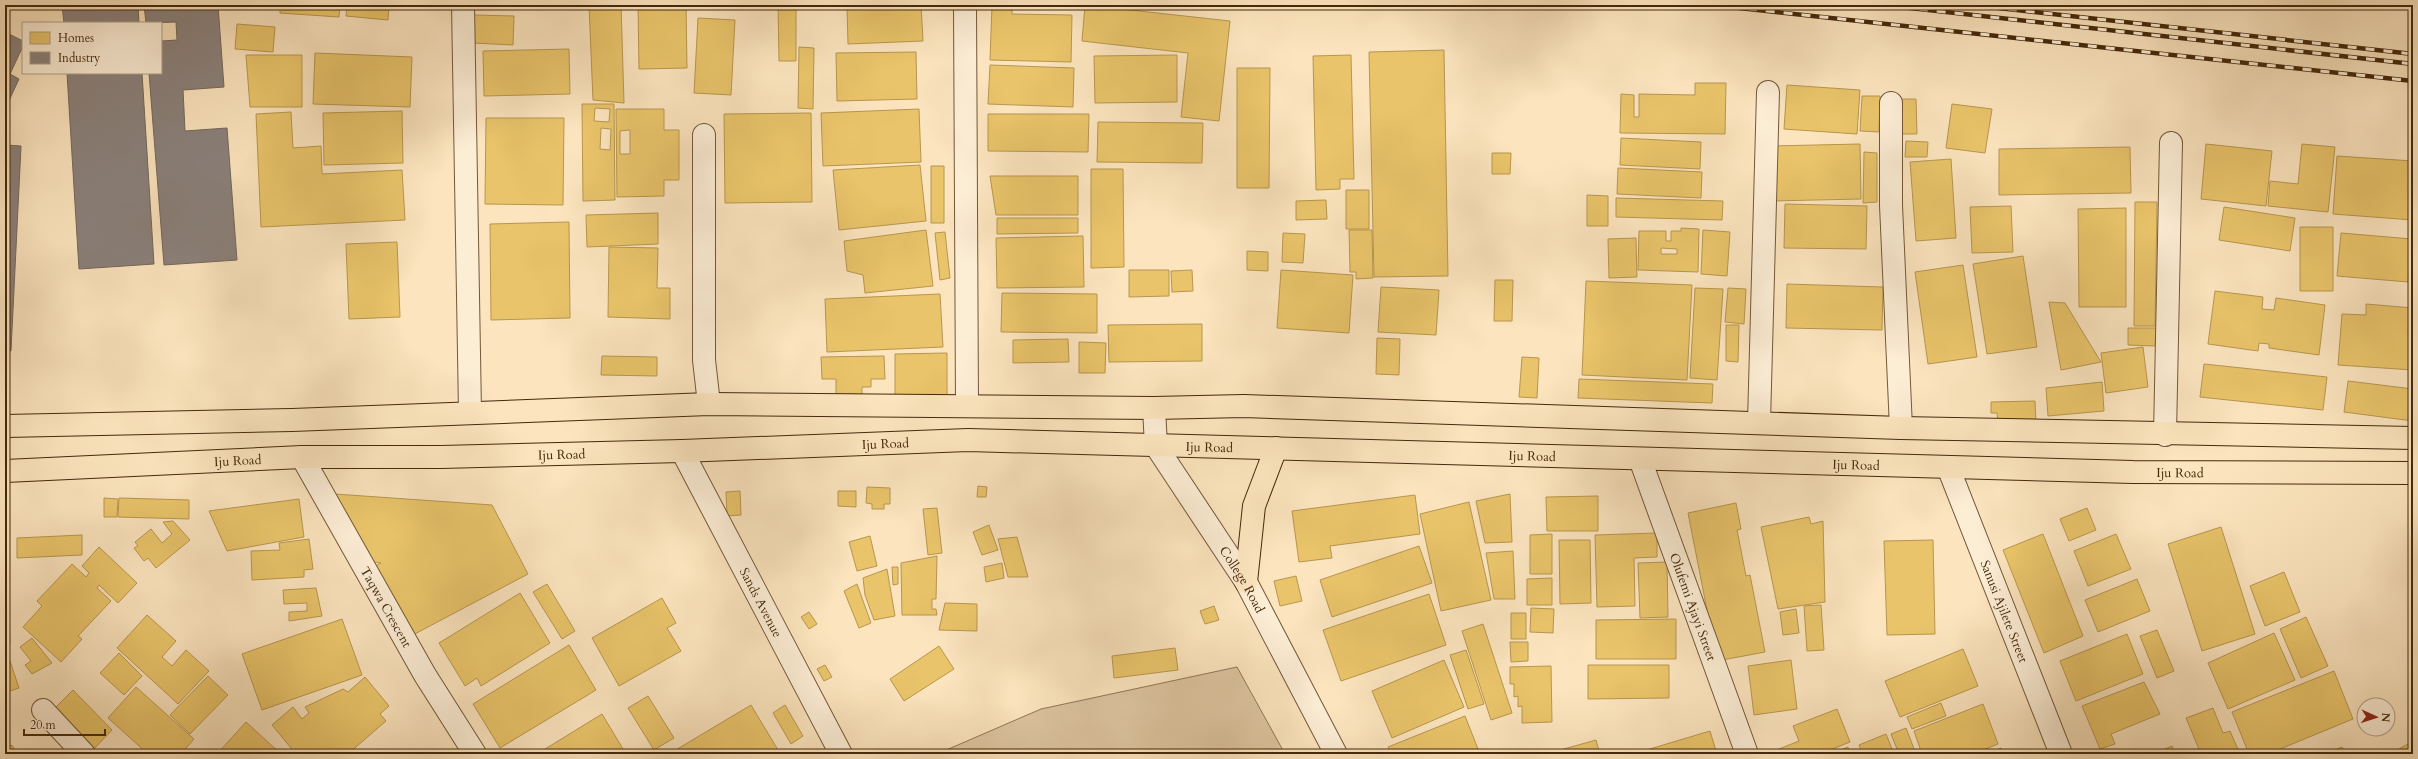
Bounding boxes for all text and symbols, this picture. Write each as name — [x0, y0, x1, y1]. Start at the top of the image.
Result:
legend — [22, 22, 162, 74]
text: Homes — [58, 30, 94, 46]
text: Industry — [58, 50, 101, 66]
street label: Iju Road — [861, 434, 910, 454]
street label: Iju Road — [1185, 438, 1233, 457]
street label: Iju Road — [538, 445, 586, 465]
street label: Iju Road — [1508, 447, 1556, 466]
street label: Iju Road — [214, 451, 262, 471]
street label: Iju Road — [1832, 456, 1880, 475]
street label: Iju Road — [2156, 464, 2204, 482]
street label: College Road — [1215, 543, 1269, 616]
street label: Olufemi Ajayi Street — [1665, 550, 1720, 663]
street label: Sanusi Ajilete Street — [1976, 558, 2032, 666]
street label: Taqwa Crescent — [356, 564, 416, 651]
street label: Sands Avenue — [735, 565, 786, 641]
north arrow — [2356, 697, 2396, 737]
scale bar — [24, 711, 105, 737]
text: N — [2378, 712, 2393, 723]
text: 20 m — [30, 717, 57, 733]

